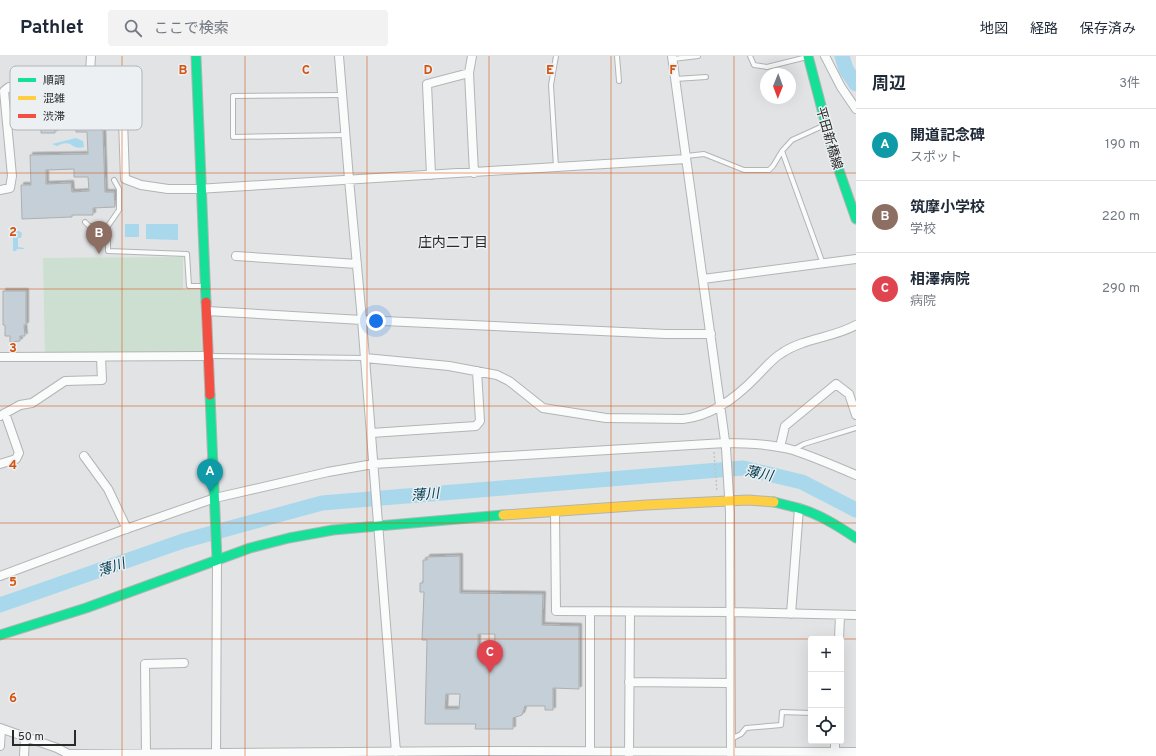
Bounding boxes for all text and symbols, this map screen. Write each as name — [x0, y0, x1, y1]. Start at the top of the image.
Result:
search box — [108, 10, 388, 46]
text: Pathlet — [20, 16, 84, 40]
icon: search — [122, 17, 144, 39]
text: ここで検索 — [154, 20, 229, 39]
text: 地図 — [980, 21, 1008, 38]
text: 経路 — [1030, 21, 1058, 38]
text: 保存済み — [1080, 21, 1136, 38]
text: B — [179, 63, 188, 79]
text: C — [302, 63, 310, 79]
text: D — [423, 63, 433, 79]
text: E — [546, 63, 554, 79]
text: F — [669, 63, 677, 79]
legend — [10, 66, 142, 130]
north arrow — [760, 68, 796, 104]
text: 順調 — [43, 74, 65, 88]
text: 周辺 — [872, 74, 906, 96]
text: 3件 — [1119, 76, 1140, 92]
text: 混雑 — [43, 92, 65, 106]
street label: 平田新橋線 — [811, 105, 846, 172]
text: 渋滞 — [43, 110, 65, 124]
text: 開道記念碑 — [910, 127, 985, 146]
text: A — [880, 137, 890, 153]
text: 190 m — [1105, 137, 1140, 153]
text: スポット — [910, 150, 962, 166]
text: 筑摩小学校 — [910, 199, 985, 218]
text: B — [881, 209, 889, 225]
text: 220 m — [1102, 209, 1140, 225]
pin: B — [86, 221, 112, 254]
text: 学校 — [910, 222, 936, 238]
text: 2 — [9, 225, 17, 241]
district label: 庄内二丁目 — [418, 235, 488, 252]
text: 相澤病院 — [910, 271, 970, 290]
text: C — [881, 281, 889, 297]
text: 290 m — [1102, 281, 1140, 297]
text: 病院 — [910, 294, 936, 310]
your location — [366, 311, 386, 331]
text: 3 — [9, 341, 17, 357]
text: 4 — [9, 458, 17, 474]
pin: A — [197, 459, 223, 492]
water label: 薄川 — [743, 463, 776, 486]
water label: 薄川 — [410, 486, 442, 505]
water label: 薄川 — [95, 555, 129, 581]
text: 5 — [9, 575, 17, 591]
map controls — [808, 636, 844, 744]
button: + — [808, 636, 844, 672]
pin: C — [477, 640, 503, 673]
button: − — [808, 672, 844, 708]
text: 6 — [9, 691, 17, 707]
button: locate — [808, 708, 844, 744]
scale bar — [12, 728, 76, 747]
text: 50 m — [18, 730, 44, 744]

